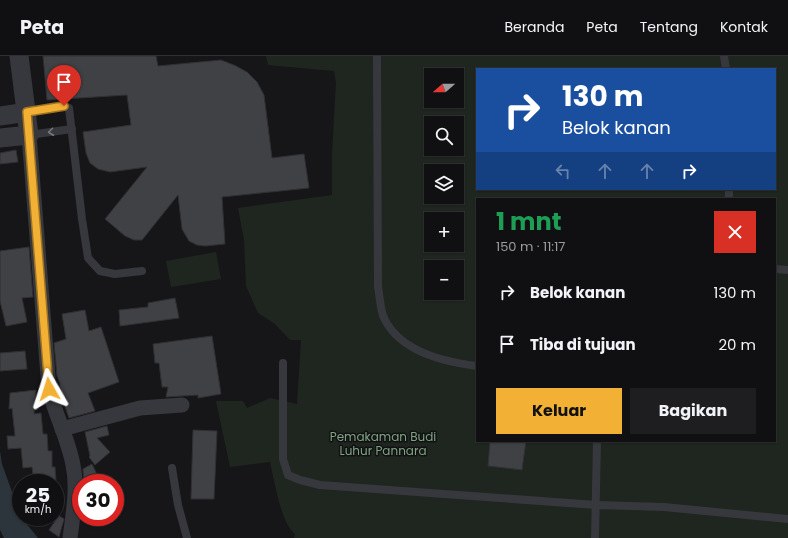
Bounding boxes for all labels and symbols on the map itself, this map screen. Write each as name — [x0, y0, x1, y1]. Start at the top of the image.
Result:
pin — [47, 65, 81, 106]
north arrow — [424, 68, 464, 108]
one-way arrow — [48, 127, 54, 136]
position arrow — [28, 368, 70, 410]
park label: Pemakaman Budi Luhur Pannara — [330, 428, 436, 459]
speed limit sign: 30 — [72, 474, 124, 526]

